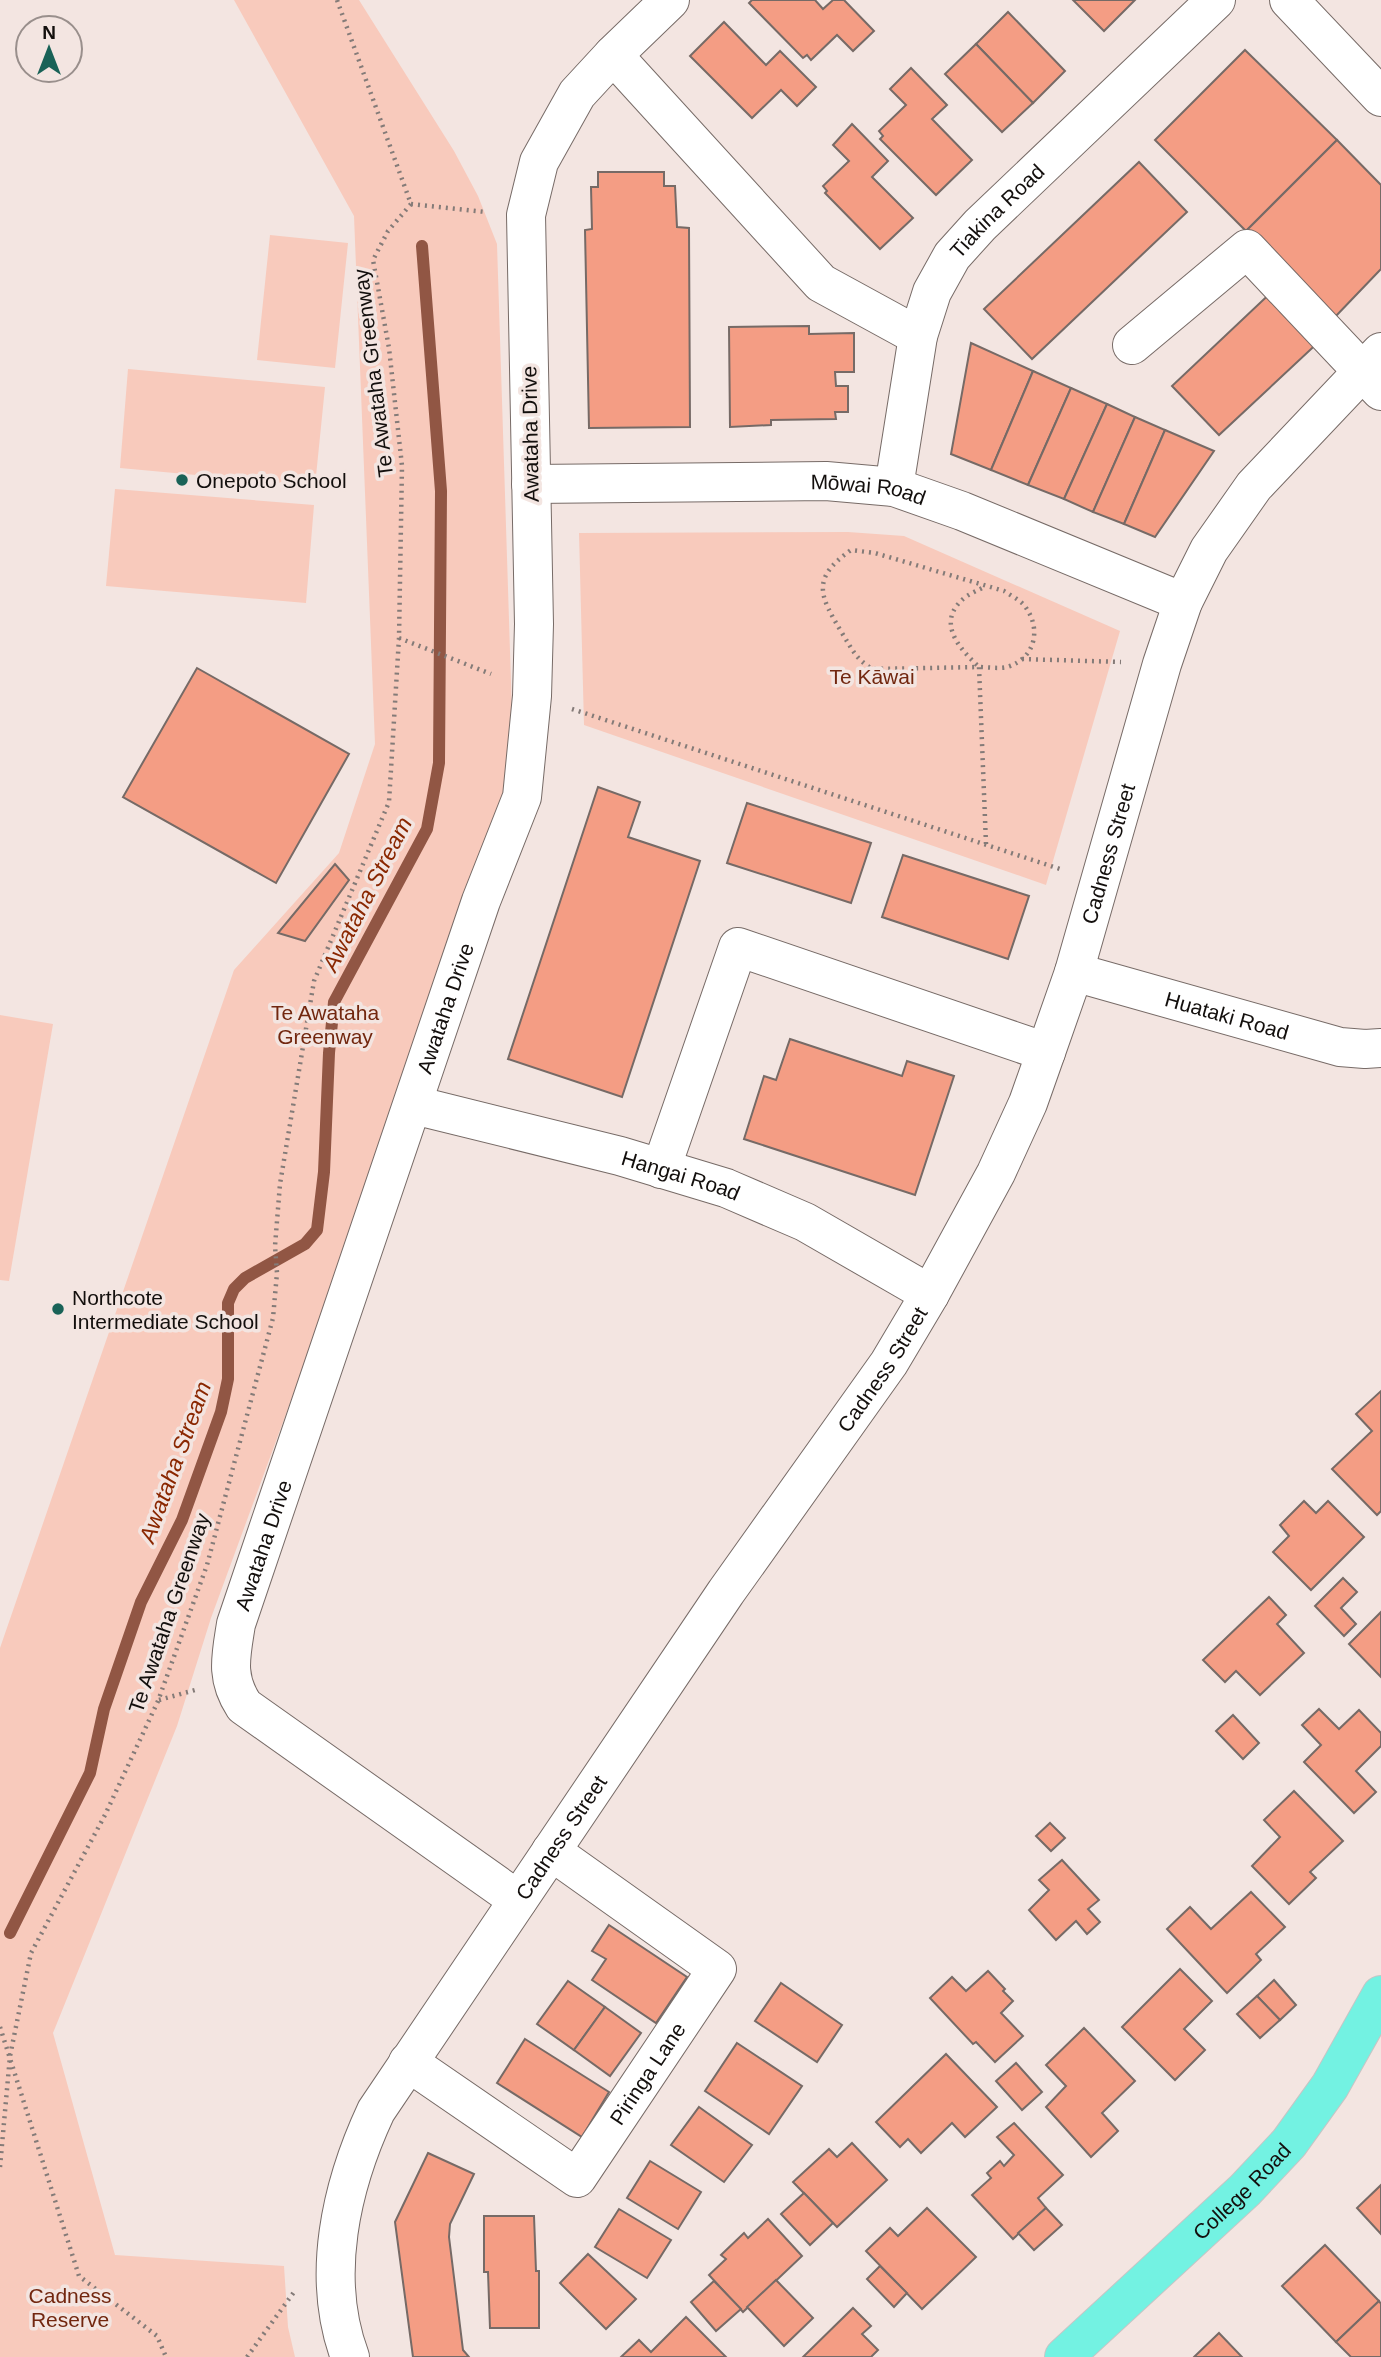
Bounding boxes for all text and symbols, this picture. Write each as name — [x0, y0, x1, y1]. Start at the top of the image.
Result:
north arrow — [14, 14, 84, 84]
text: N — [42, 22, 56, 43]
street label: Tiakina Road — [945, 159, 1048, 262]
street label: Te Awataha Greenway — [349, 267, 397, 478]
street label: Awataha Drive — [517, 366, 543, 502]
place label: Onepoto School — [196, 469, 347, 492]
street label: Mōwai Road — [810, 469, 929, 509]
marker: Onepoto School — [174, 472, 190, 488]
park label: Te Kāwai — [829, 665, 915, 688]
street label: Cadness Street — [1077, 781, 1139, 926]
water label: Awataha Stream — [316, 813, 417, 977]
street label: Awataha Drive — [412, 940, 477, 1076]
street label: Huataki Road — [1163, 987, 1291, 1043]
park label: Te Awataha Greenway — [271, 1001, 379, 1048]
street label: Hangai Road — [619, 1146, 744, 1204]
place label: Northcote Intermediate School — [72, 1286, 259, 1333]
marker: Northcote Intermediate School — [50, 1301, 66, 1317]
street label: Cadness Street — [832, 1302, 931, 1436]
water label: Awataha Stream — [133, 1378, 216, 1548]
street label: Awataha Drive — [230, 1477, 295, 1613]
street label: Te Awataha Greenway — [124, 1510, 214, 1716]
street label: Cadness Street — [511, 1771, 611, 1904]
street label: Piringa Lane — [605, 2018, 690, 2129]
street label: College Road — [1188, 2138, 1295, 2244]
park label: Cadness Reserve — [29, 2284, 111, 2331]

